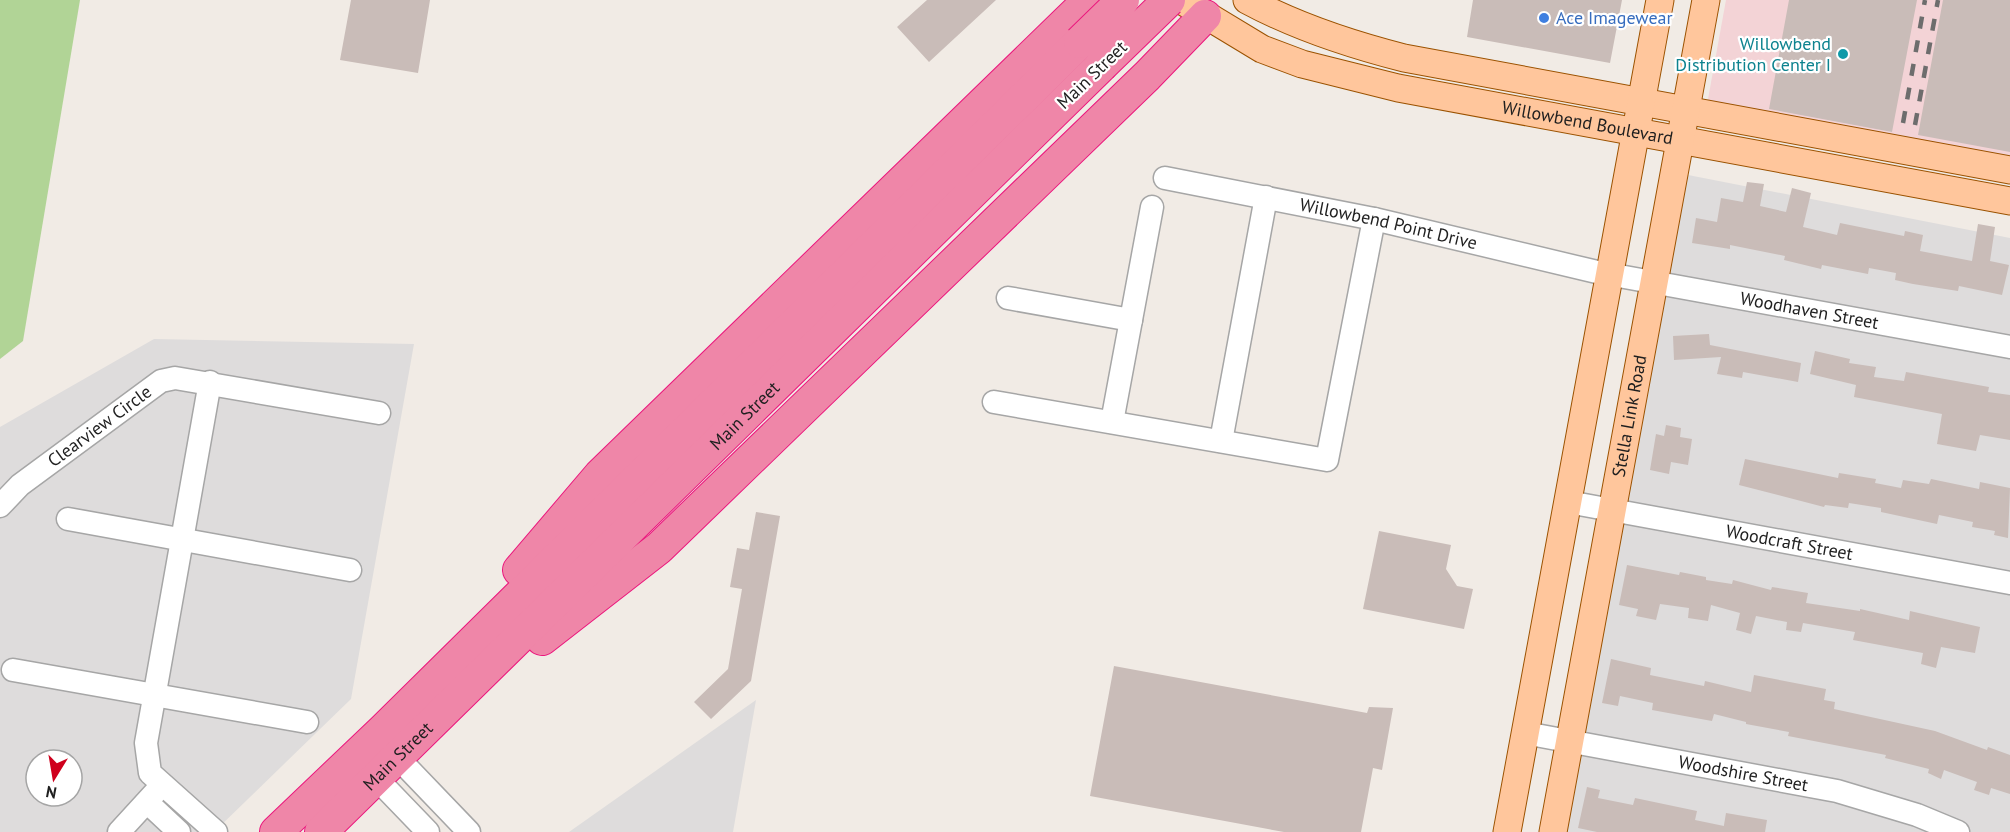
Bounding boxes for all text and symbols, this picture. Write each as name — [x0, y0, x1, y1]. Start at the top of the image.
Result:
place label: Ace Imagewear — [1556, 6, 1673, 29]
marker: Ace Imagewear — [1537, 11, 1551, 25]
place label: Willowbend Distribution Center I — [1675, 32, 1831, 76]
street label: Main Street — [1052, 36, 1132, 114]
marker: Willowbend Distribution Center I — [1836, 47, 1850, 61]
street label: Willowbend Boulevard — [1500, 95, 1675, 150]
street label: Willowbend Point Drive — [1298, 193, 1480, 254]
street label: Woodhaven Street — [1738, 286, 1880, 334]
street label: Stella Link Road — [1606, 353, 1652, 479]
street label: Main Street — [705, 376, 784, 455]
street label: Clearview Circle — [43, 380, 156, 472]
street label: Woodcraft Street — [1724, 519, 1855, 565]
street label: Main Street — [358, 717, 437, 795]
north arrow — [24, 748, 84, 808]
street label: Woodshire Street — [1677, 750, 1810, 796]
text: N — [44, 782, 58, 804]

